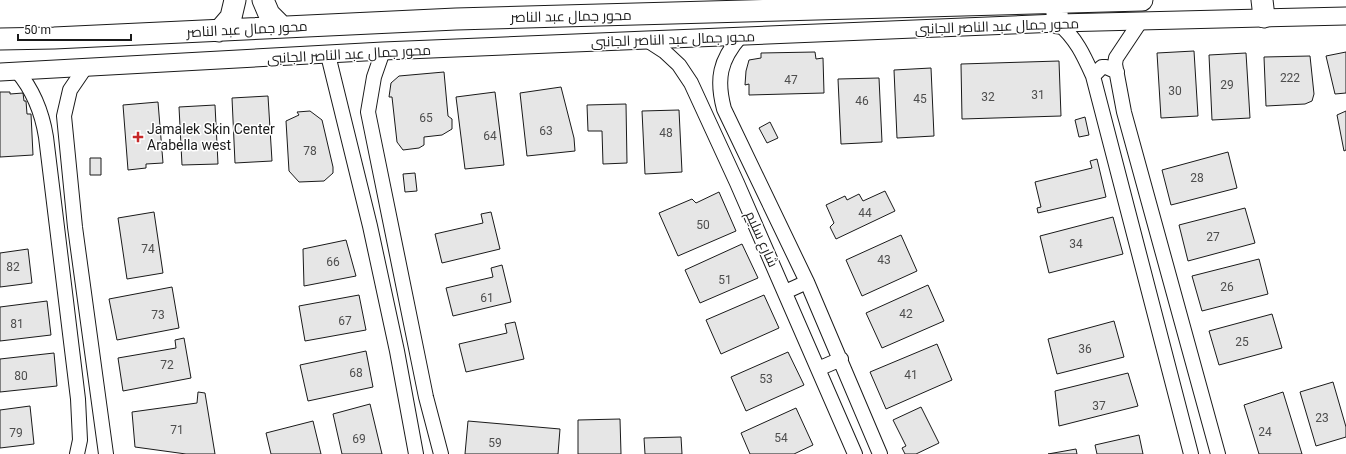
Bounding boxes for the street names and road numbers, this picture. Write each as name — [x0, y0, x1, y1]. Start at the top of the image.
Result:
street label: محور جمال عبد الناصر — [509, 7, 632, 26]
street label: محور جمال عبد الناصر الجانبى — [915, 15, 1079, 38]
street label: محور جمال عبد الناصر — [185, 18, 308, 41]
street label: محور جمال عبد الناصر الجانبى — [591, 28, 755, 51]
street label: محور جمال عبد الناصر الجانبى — [267, 42, 431, 67]
street label: شارع سليم — [741, 208, 781, 270]

